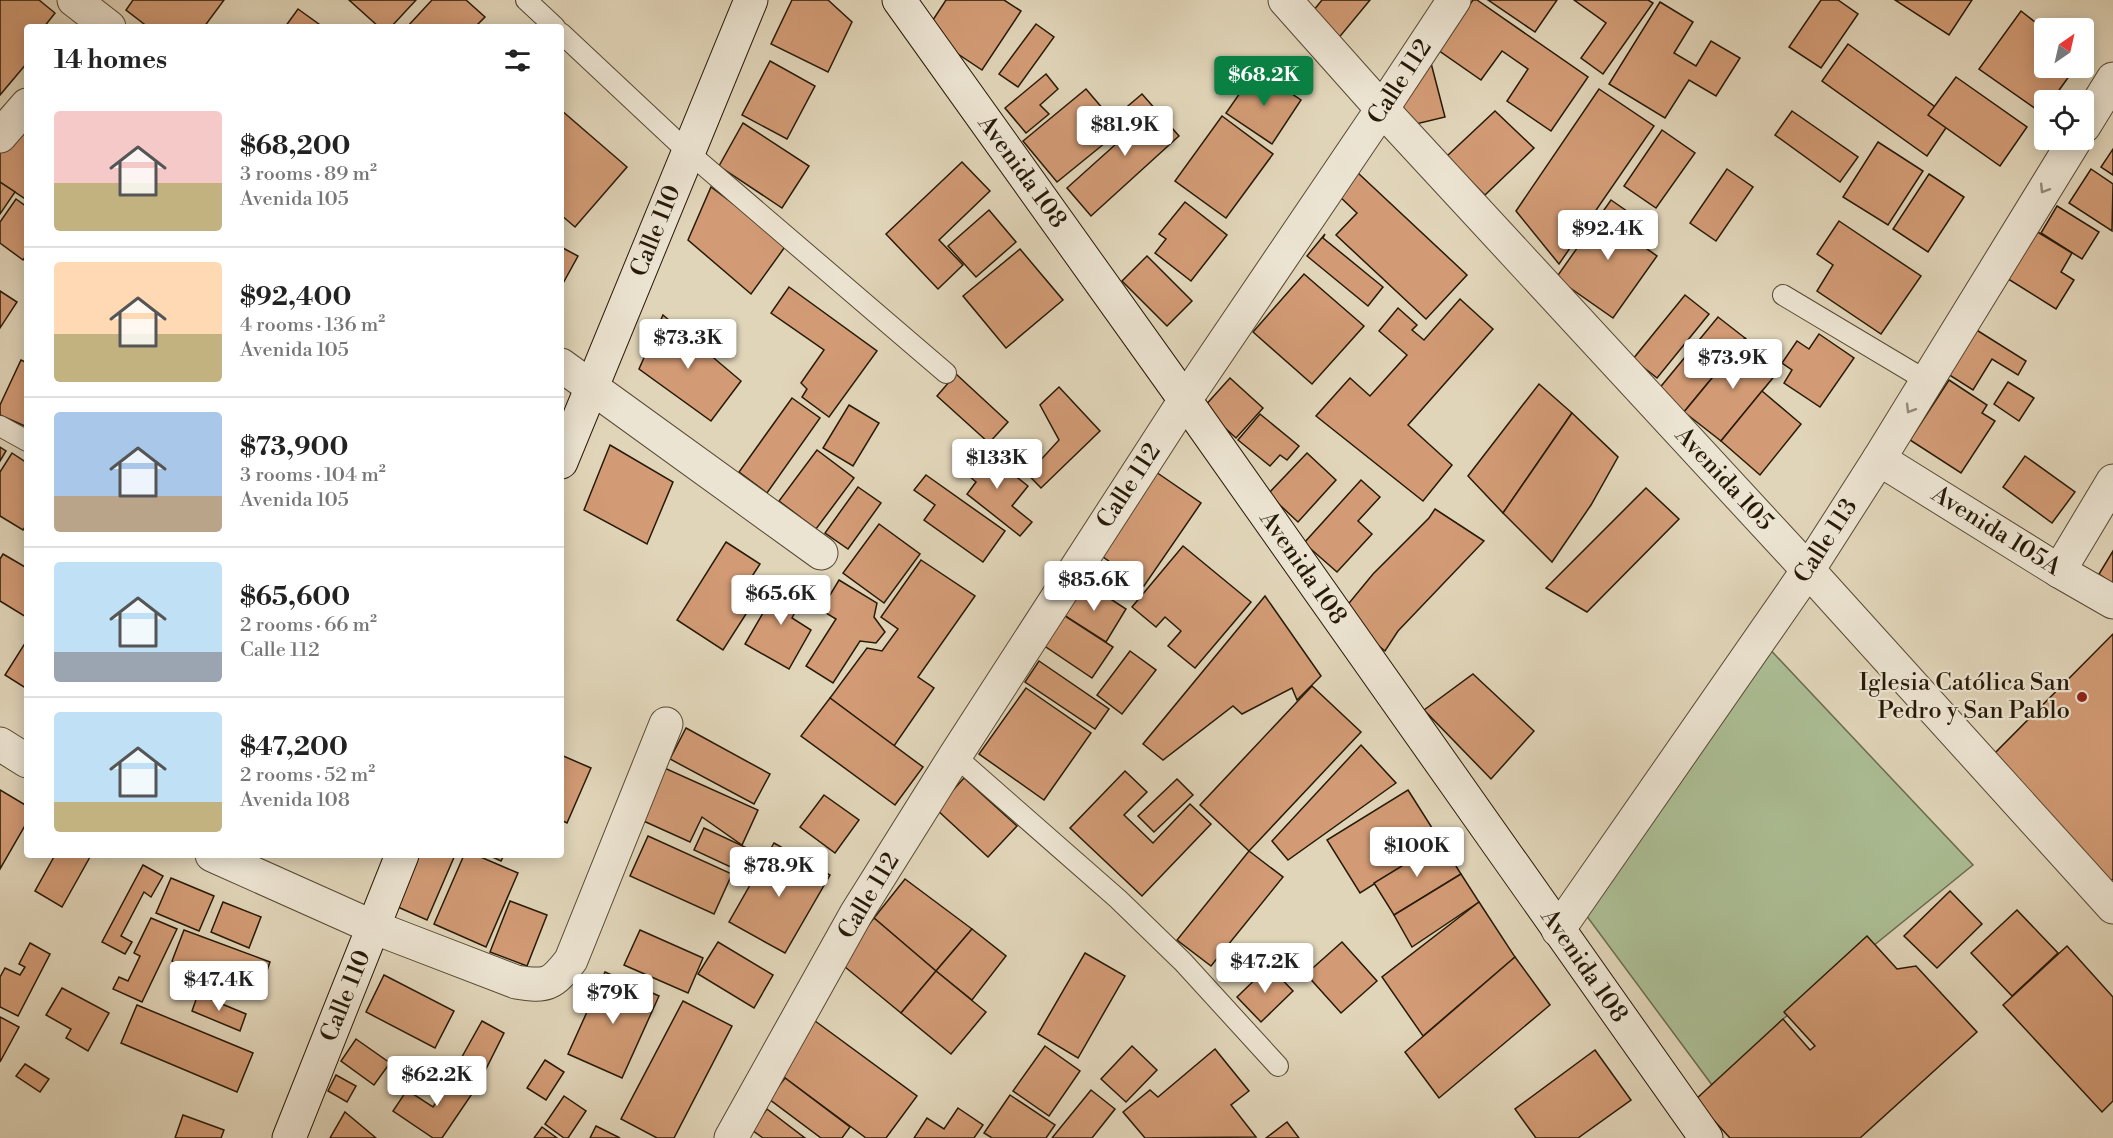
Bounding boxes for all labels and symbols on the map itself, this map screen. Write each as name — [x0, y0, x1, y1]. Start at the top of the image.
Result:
north arrow — [2034, 18, 2094, 78]
street label: Calle 112 — [1361, 34, 1439, 130]
pin: $68.2K — [1215, 56, 1313, 107]
pin: $81.9K — [1076, 106, 1174, 157]
street label: Avenida 108 — [970, 109, 1073, 234]
street label: Calle 110 — [624, 181, 688, 281]
one-way arrow — [2040, 183, 2052, 193]
pin: $92.4K — [1559, 210, 1657, 261]
pin: $73.3K — [639, 319, 737, 370]
pin: $73.9K — [1684, 339, 1782, 390]
one-way arrow — [1905, 403, 1917, 413]
street label: Avenida 105 — [1668, 420, 1780, 537]
street label: Calle 112 — [1090, 438, 1168, 534]
pin: $133K — [955, 439, 1039, 490]
street label: Avenida 105A — [1925, 479, 2067, 583]
street label: Calle 113 — [1788, 493, 1864, 589]
street label: Avenida 108 — [1252, 504, 1353, 631]
pin: $85.6K — [1045, 561, 1143, 612]
pin: $65.6K — [732, 575, 830, 626]
place label: Iglesia Católica San Pedro y San Pablo — [1859, 668, 2070, 726]
marker: Iglesia Católica San Pedro y San Pablo — [2075, 690, 2089, 704]
pin: $100K — [1375, 827, 1459, 878]
pin: $78.9K — [730, 847, 828, 898]
street label: Calle 112 — [832, 847, 906, 945]
street label: Avenida 108 — [1533, 902, 1634, 1029]
pin: $47.2K — [1216, 943, 1314, 994]
street label: Calle 110 — [314, 946, 378, 1046]
pin: $47.4K — [170, 961, 268, 1012]
pin: $79K — [577, 974, 649, 1025]
pin: $62.2K — [388, 1056, 486, 1107]

